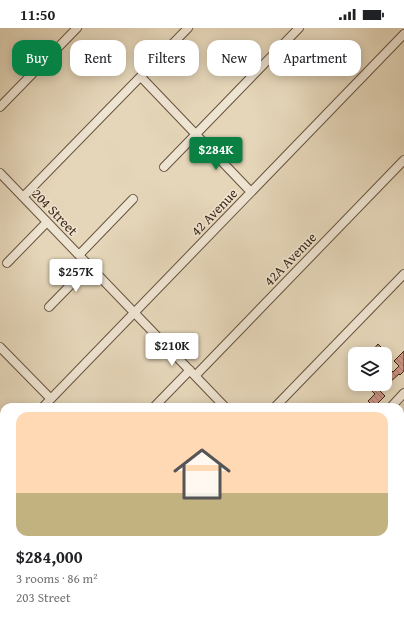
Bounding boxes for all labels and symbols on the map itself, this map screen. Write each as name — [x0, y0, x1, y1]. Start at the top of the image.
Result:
pin: $284K — [188, 137, 244, 171]
street label: 42 Avenue — [186, 183, 242, 240]
street label: 204 Street — [27, 184, 83, 240]
street label: 42A Avenue — [259, 227, 321, 290]
pin: $257K — [48, 259, 104, 293]
pin: $210K — [144, 333, 200, 367]

